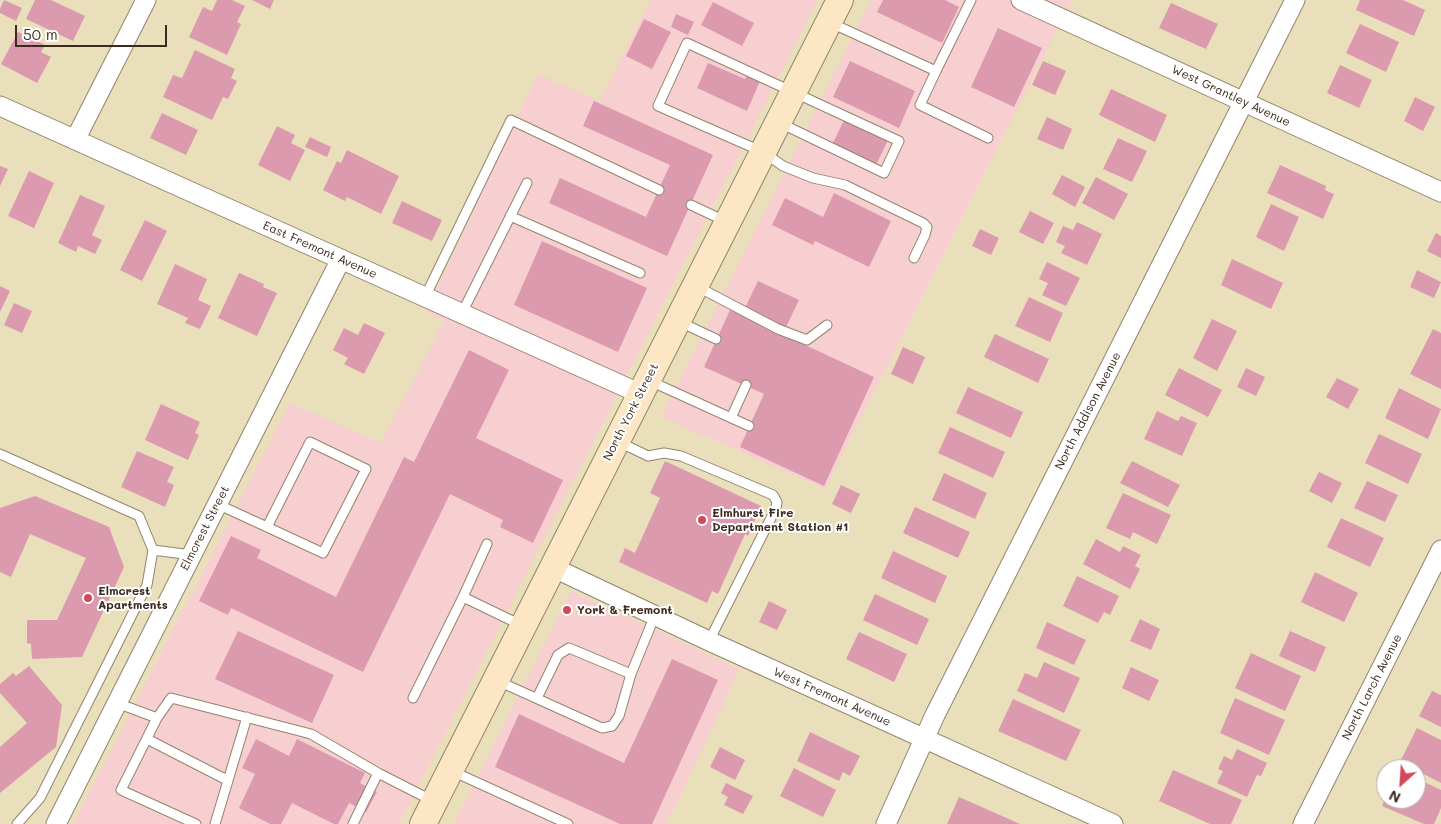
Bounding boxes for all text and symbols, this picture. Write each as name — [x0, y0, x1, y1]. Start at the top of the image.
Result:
scale bar — [18, 15, 170, 47]
text: 50 m — [23, 24, 58, 44]
street label: West Grantley Avenue — [1169, 62, 1293, 130]
street label: East Fremont Avenue — [261, 218, 379, 282]
street label: North Addison Avenue — [1052, 350, 1124, 472]
street label: North York Street — [600, 361, 662, 463]
street label: Elmcrest Street — [177, 483, 233, 573]
place label: Elmhurst Fire Department Station #1 — [712, 506, 848, 534]
marker: Elmhurst Fire Department Station #1 — [696, 514, 708, 526]
place label: Elmcrest Apartments — [98, 584, 168, 612]
marker: Elmcrest Apartments — [82, 592, 94, 604]
place label: York & Fremont — [577, 603, 673, 617]
marker: York & Fremont — [561, 604, 573, 616]
street label: North Larch Avenue — [1339, 632, 1405, 742]
street label: West Fremont Avenue — [771, 665, 893, 729]
north arrow — [1376, 759, 1426, 809]
text: N — [1386, 786, 1404, 808]

